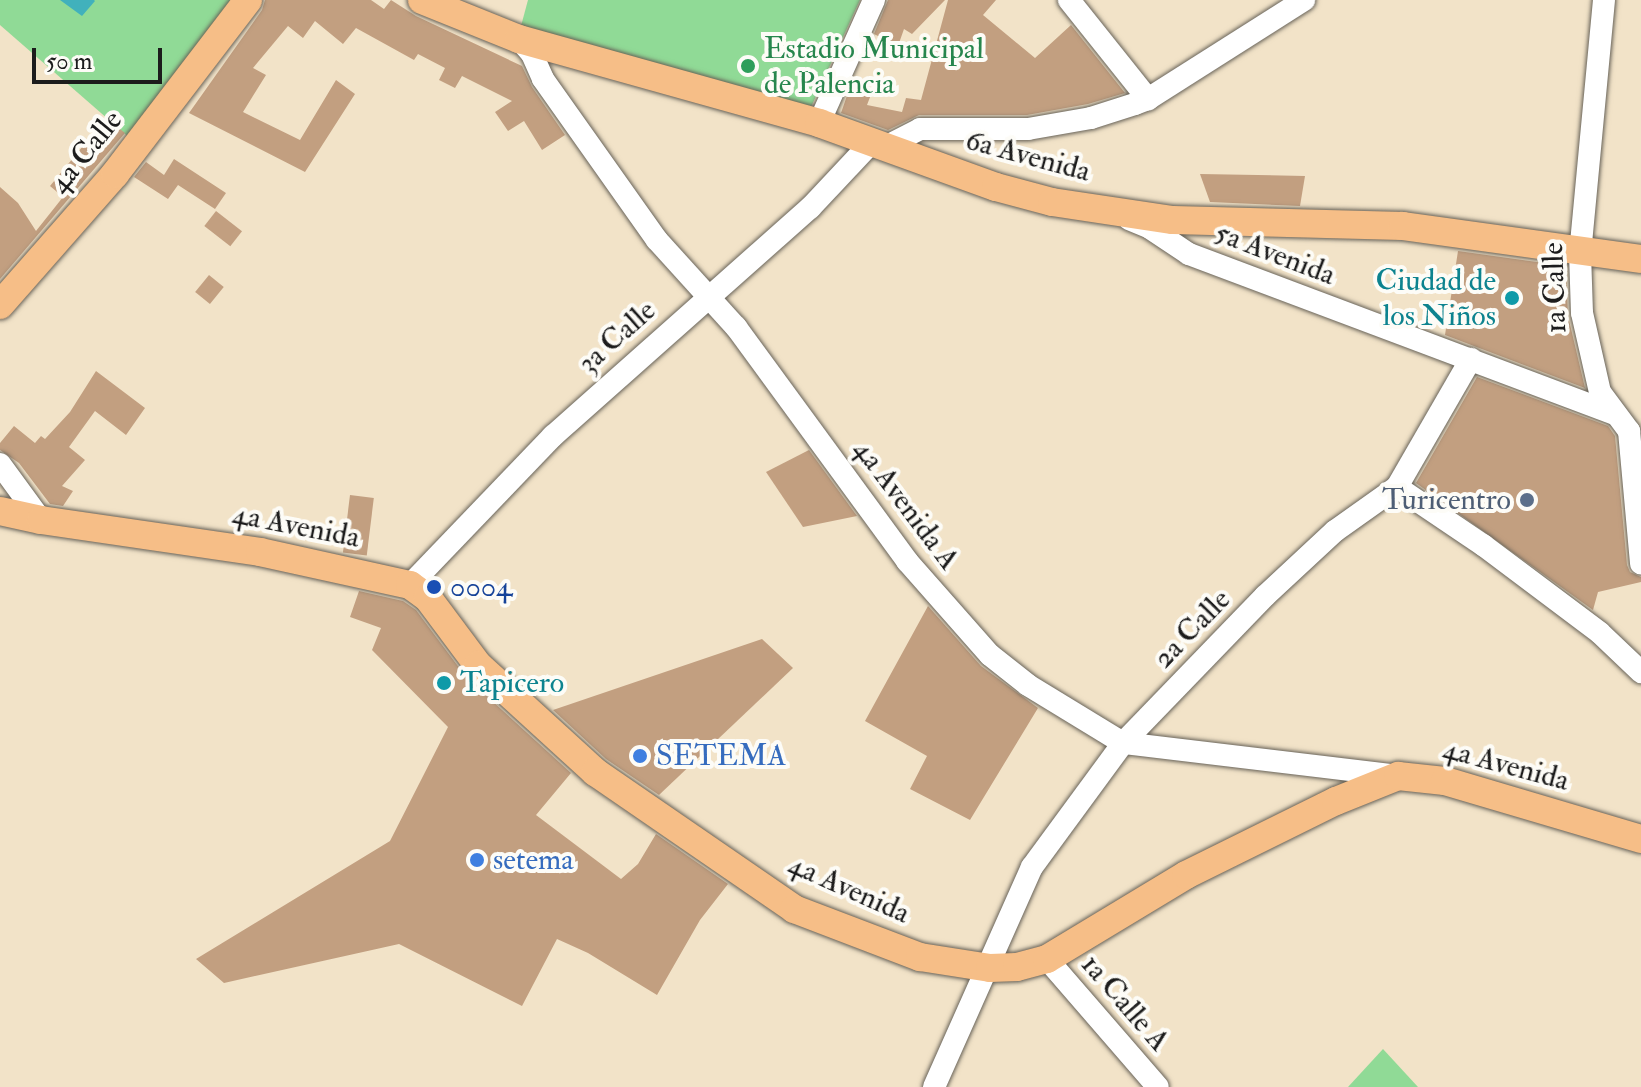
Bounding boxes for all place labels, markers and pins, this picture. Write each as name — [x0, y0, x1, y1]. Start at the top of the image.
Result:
place label: Estadio Municipal de Palencia — [764, 31, 984, 102]
marker: Estadio Municipal de Palencia — [739, 57, 757, 75]
place label: Ciudad de los Niños — [1375, 263, 1496, 334]
marker: Ciudad de los Niños — [1503, 289, 1521, 307]
place label: Turicentro — [1382, 482, 1511, 518]
marker: Turicentro — [1518, 491, 1536, 509]
place label: 0004 — [450, 569, 512, 605]
marker: 0004 — [425, 578, 443, 596]
place label: Tapicero — [460, 665, 564, 701]
marker: Tapicero — [435, 674, 453, 692]
place label: SETEMA — [656, 738, 786, 774]
marker: SETEMA — [631, 747, 649, 765]
place label: setema — [493, 842, 574, 878]
marker: setema — [468, 851, 486, 869]

